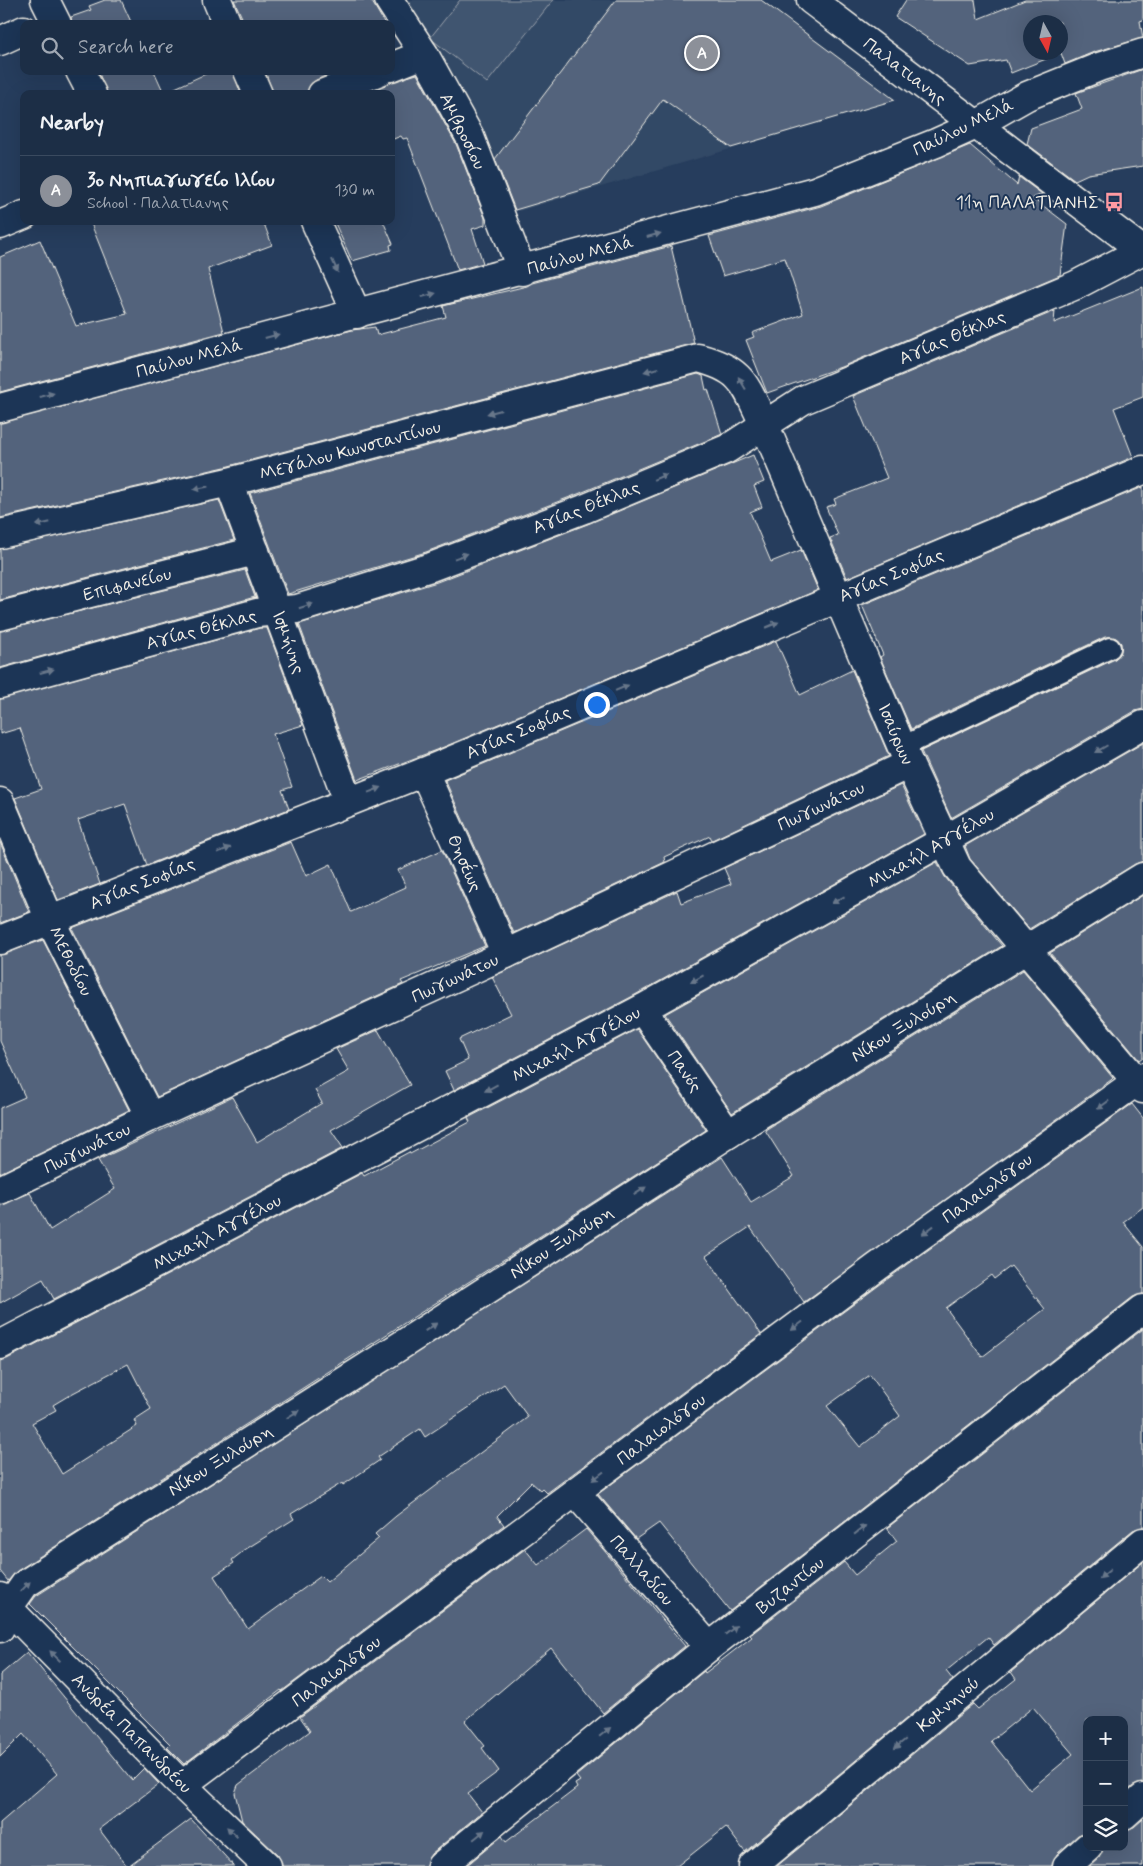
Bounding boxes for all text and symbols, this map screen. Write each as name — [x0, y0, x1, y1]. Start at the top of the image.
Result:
north arrow — [1023, 15, 1068, 60]
search box — [20, 20, 395, 75]
street label: Παλατιανης — [858, 32, 951, 111]
icon: search — [38, 34, 66, 62]
pin: A — [686, 34, 718, 72]
text: Search here — [78, 35, 174, 60]
street label: Αμβροσίου — [433, 89, 491, 174]
street label: Παύλου Μελά — [909, 93, 1018, 163]
text: Nearby — [40, 109, 104, 137]
text: 3ο Νηπιαγωγείο Ιλίου — [87, 168, 275, 193]
text: A — [51, 180, 61, 201]
text: 130 m — [334, 180, 375, 201]
place label: 11η ΠΑΛΑΤΙΑΝΗΣ — [956, 191, 1099, 215]
bus stop icon: 11η ΠΑΛΑΤΙΑΝΗΣ — [1103, 191, 1125, 213]
text: School · Παλατιανης — [87, 193, 229, 214]
street label: Παύλου Μελά — [524, 230, 636, 282]
one-way arrow — [646, 231, 661, 239]
one-way arrow — [332, 259, 340, 273]
one-way arrow — [422, 291, 437, 299]
street label: Αγίας Θέκλας — [895, 304, 1009, 371]
one-way arrow — [264, 332, 280, 340]
street label: Παύλου Μελά — [133, 333, 245, 385]
one-way arrow — [644, 367, 659, 375]
one-way arrow — [738, 376, 747, 389]
one-way arrow — [40, 391, 55, 399]
one-way arrow — [487, 408, 502, 416]
street label: Μεγάλου Κωνσταντίνου — [257, 415, 444, 487]
one-way arrow — [653, 473, 668, 481]
street label: Αγίας Θέκλας — [529, 475, 644, 540]
one-way arrow — [193, 484, 209, 492]
one-way arrow — [35, 520, 50, 528]
street label: Αγίας Σοφίας — [835, 543, 948, 609]
one-way arrow — [453, 552, 468, 559]
street label: Επιφανείου — [81, 562, 174, 608]
one-way arrow — [299, 602, 314, 610]
street label: Αγίας Θέκλας — [143, 603, 259, 656]
street label: Ισμήνης — [266, 607, 311, 677]
one-way arrow — [765, 621, 779, 629]
one-way arrow — [39, 667, 55, 675]
one-way arrow — [615, 684, 629, 692]
your location — [584, 692, 610, 718]
street label: Αγίας Σοφίας — [462, 700, 575, 766]
street label: Ισαύρων — [871, 700, 919, 769]
one-way arrow — [1094, 745, 1107, 754]
street label: Πωγωνάτου — [774, 776, 869, 838]
one-way arrow — [368, 786, 382, 794]
street label: Μιχαήλ Αγγέλου — [863, 802, 999, 895]
street label: Θησέως — [441, 831, 488, 896]
one-way arrow — [217, 846, 231, 854]
street label: Αγίας Σοφίας — [86, 852, 199, 916]
one-way arrow — [831, 896, 846, 904]
street label: Μεθοδίου — [42, 922, 98, 1000]
street label: Πωγωνάτου — [408, 948, 503, 1010]
one-way arrow — [689, 975, 704, 983]
street label: Νίκου Ξυλούρη — [847, 985, 960, 1068]
street label: Μιχαήλ Αγγέλου — [508, 1000, 645, 1089]
street label: Πανός — [661, 1046, 707, 1098]
one-way arrow — [484, 1084, 499, 1092]
one-way arrow — [1096, 1100, 1110, 1110]
street label: Πωγωνάτου — [40, 1118, 135, 1180]
street label: Παλαιολόγου — [938, 1148, 1038, 1230]
one-way arrow — [634, 1186, 647, 1195]
street label: Μιχαήλ Αγγέλου — [149, 1188, 286, 1277]
street label: Νίκου Ξυλούρη — [505, 1200, 618, 1285]
one-way arrow — [921, 1225, 935, 1235]
one-way arrow — [791, 1321, 804, 1332]
one-way arrow — [424, 1322, 437, 1332]
street label: Παλαιολόγου — [612, 1388, 711, 1471]
one-way arrow — [287, 1409, 300, 1419]
street label: Νίκου Ξυλούρη — [164, 1419, 277, 1502]
one-way arrow — [592, 1471, 605, 1482]
one-way arrow — [853, 1525, 866, 1536]
street label: Παλλαδίου — [604, 1530, 679, 1611]
street label: Βυζαντίου — [751, 1551, 830, 1620]
one-way arrow — [1099, 1568, 1112, 1579]
one-way arrow — [19, 1580, 30, 1593]
one-way arrow — [725, 1625, 738, 1636]
street label: Παλαιολόγου — [287, 1630, 386, 1713]
one-way arrow — [49, 1650, 61, 1662]
street label: Ανδρέα Παπανδρέου — [66, 1668, 197, 1799]
street label: Κομνηνού — [912, 1671, 985, 1738]
map controls — [1083, 1716, 1128, 1851]
button: + — [1083, 1716, 1128, 1761]
one-way arrow — [598, 1727, 611, 1738]
one-way arrow — [893, 1739, 906, 1750]
button: − — [1083, 1761, 1128, 1806]
button: layers — [1083, 1806, 1128, 1851]
one-way arrow — [226, 1826, 238, 1838]
one-way arrow — [472, 1830, 485, 1841]

